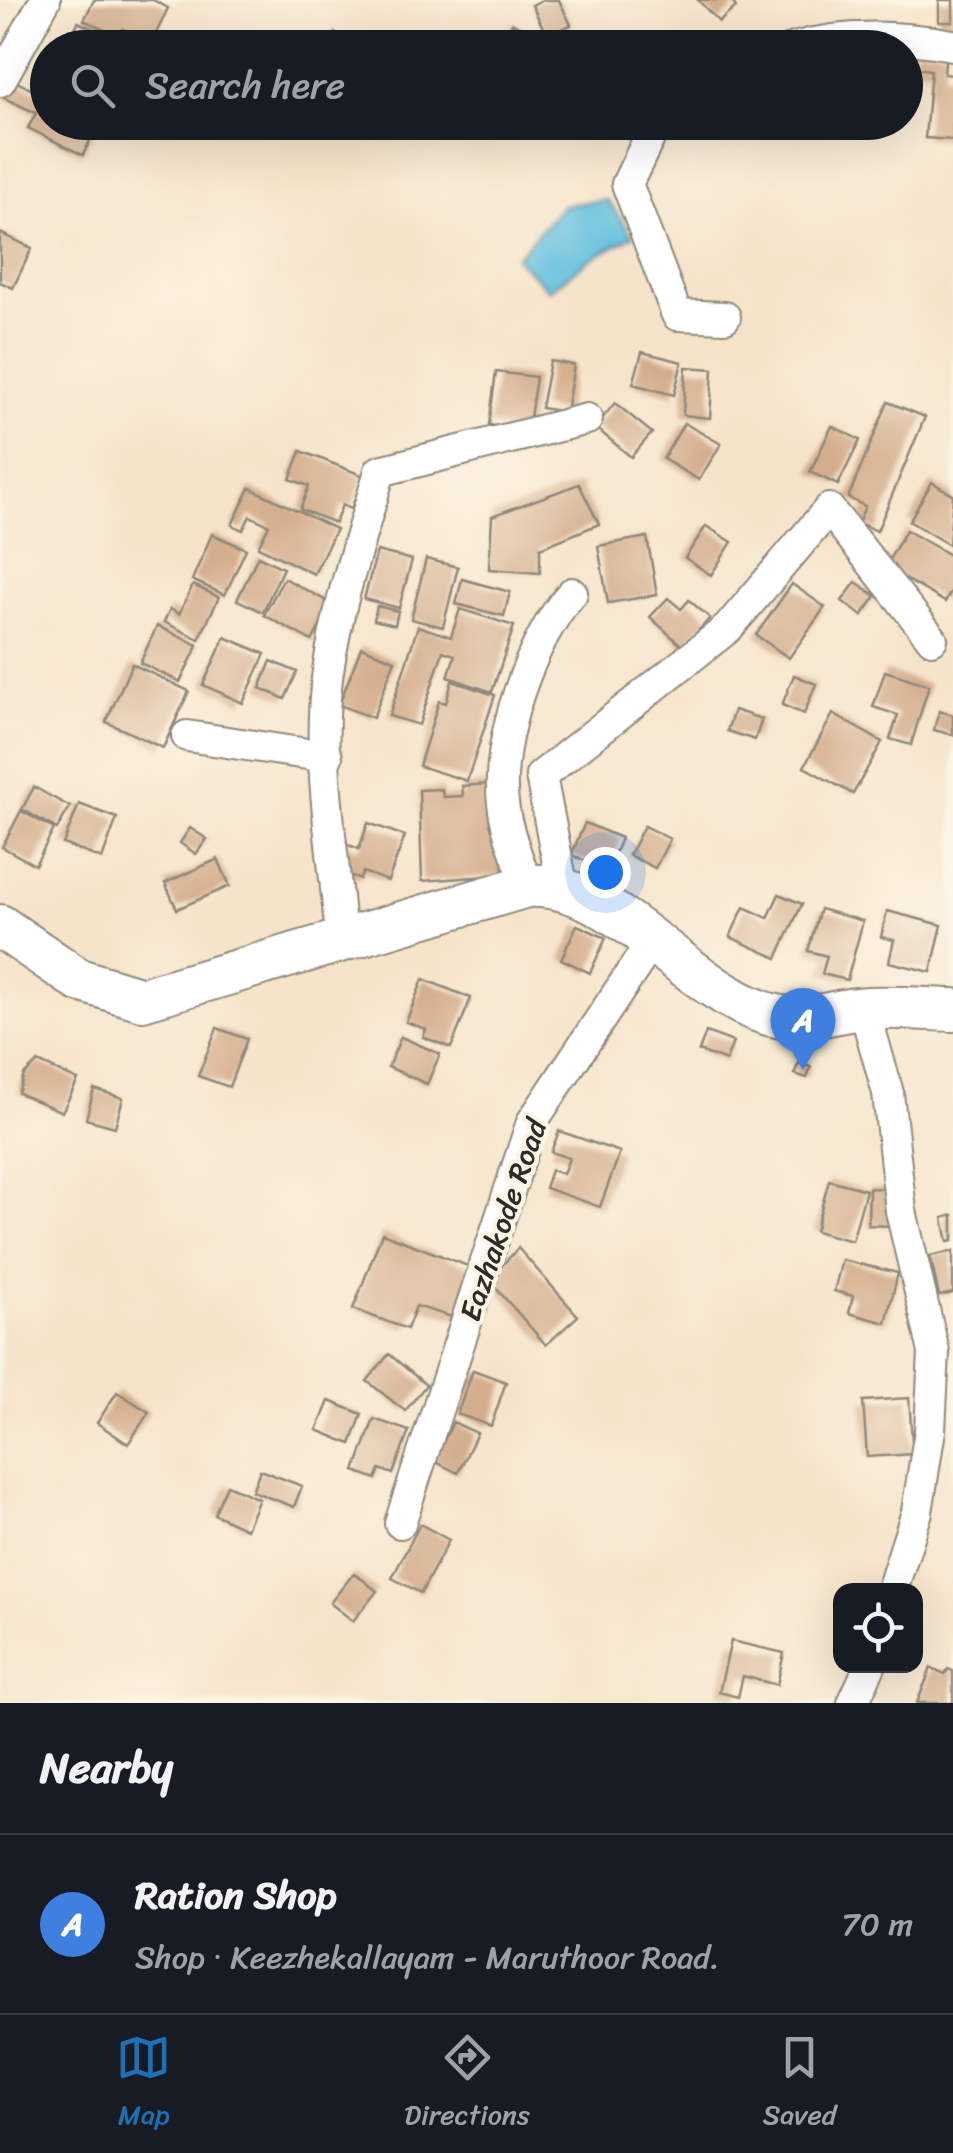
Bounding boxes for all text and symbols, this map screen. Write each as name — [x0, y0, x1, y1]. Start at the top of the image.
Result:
search box — [30, 30, 923, 140]
text: Search here — [145, 52, 345, 119]
icon: search — [65, 58, 120, 113]
your location — [580, 847, 631, 898]
pin: A — [770, 988, 836, 1070]
street label: Eazhakode Road — [443, 1109, 564, 1328]
map controls — [833, 1583, 923, 1673]
button: locate — [833, 1583, 923, 1673]
text: Nearby — [40, 1731, 173, 1805]
text: Ration Shop — [135, 1862, 337, 1929]
text: A — [62, 1896, 83, 1953]
text: 70 m — [842, 1896, 913, 1953]
text: Shop · Keezhekallayam - Maruthoor Road. — [135, 1929, 720, 1986]
tab: Map — [116, 2030, 171, 2139]
tab: Directions — [404, 2030, 530, 2139]
tab: Saved — [763, 2030, 837, 2139]

